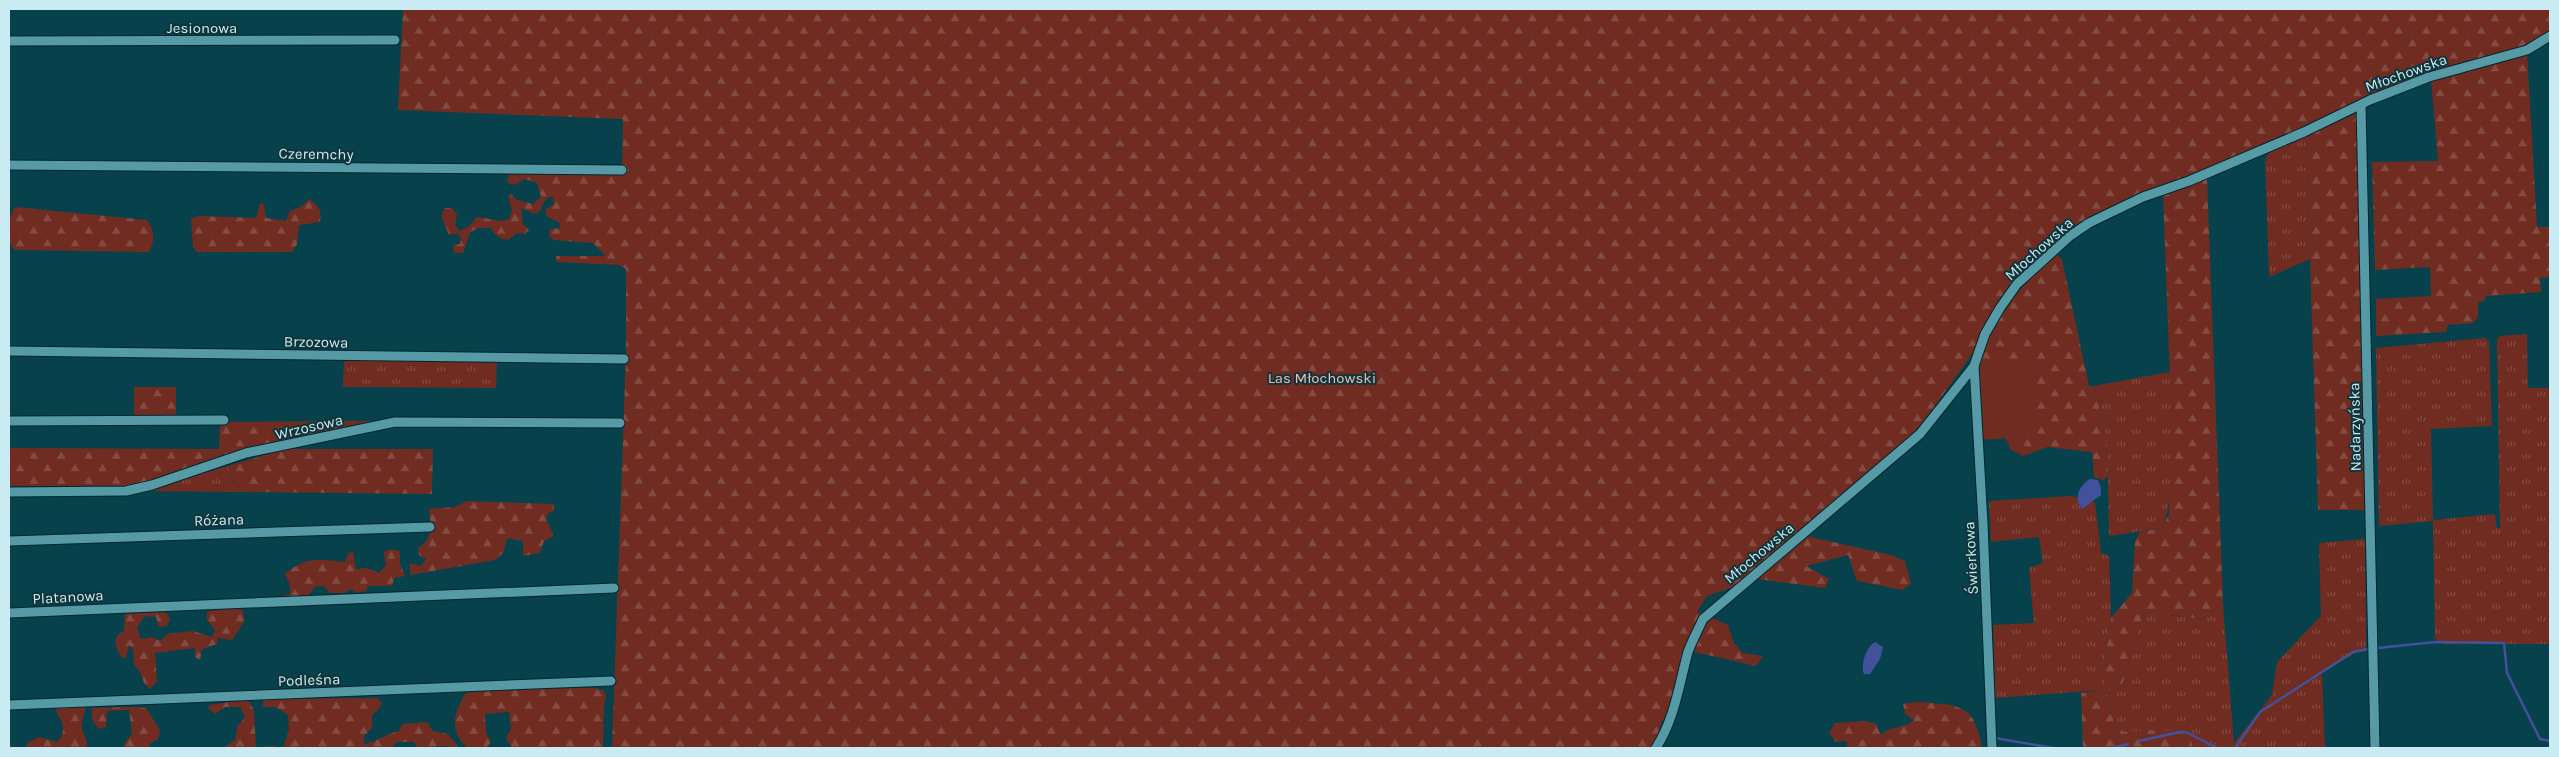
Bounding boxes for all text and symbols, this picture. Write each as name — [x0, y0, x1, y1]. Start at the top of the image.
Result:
street label: Jesionowa — [167, 19, 237, 37]
street label: Młochowska — [2363, 50, 2449, 96]
street label: Czeremchy — [278, 144, 354, 164]
street label: Młochowska — [2001, 214, 2077, 284]
street label: Brzozowa — [284, 332, 348, 352]
park label: Las Młochowski — [1268, 369, 1376, 387]
street label: Nadarzyńska — [2345, 382, 2365, 472]
street label: Wrzosowa — [273, 410, 345, 444]
street label: Różana — [194, 510, 244, 530]
street label: Młochowska — [1720, 519, 1798, 587]
street label: Świerkowa — [1960, 521, 1982, 595]
street label: Platanowa — [32, 586, 104, 608]
street label: Podleśna — [277, 670, 341, 690]

